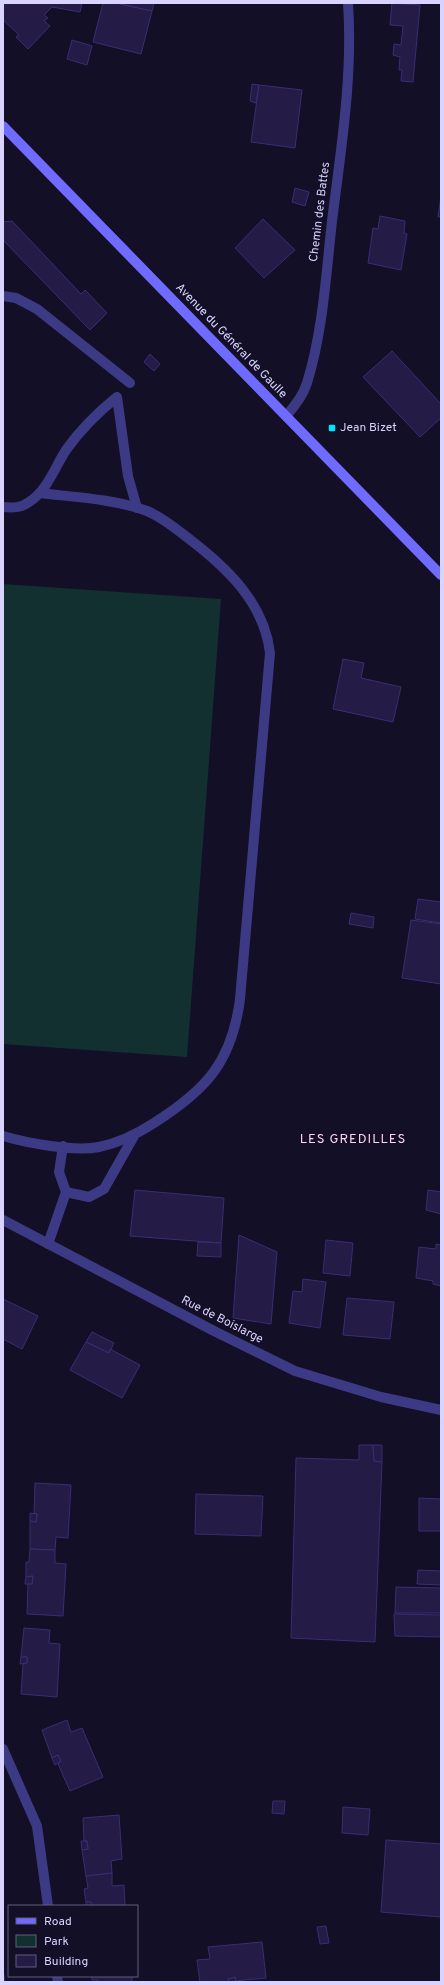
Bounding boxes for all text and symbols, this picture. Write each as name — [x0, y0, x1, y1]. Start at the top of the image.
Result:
street label: Chemin des Battes — [306, 161, 334, 263]
street label: Avenue du Général de Gaulle — [172, 280, 290, 402]
place label: Jean Bizet — [340, 420, 397, 436]
marker: Jean Bizet — [327, 423, 337, 433]
district label: LES GREDILLES — [300, 1132, 406, 1148]
street label: Rue de Boislarge — [178, 1292, 266, 1348]
legend — [8, 1905, 138, 1977]
text: Road — [44, 1914, 72, 1930]
text: Park — [44, 1934, 69, 1950]
text: Building — [44, 1954, 88, 1970]

